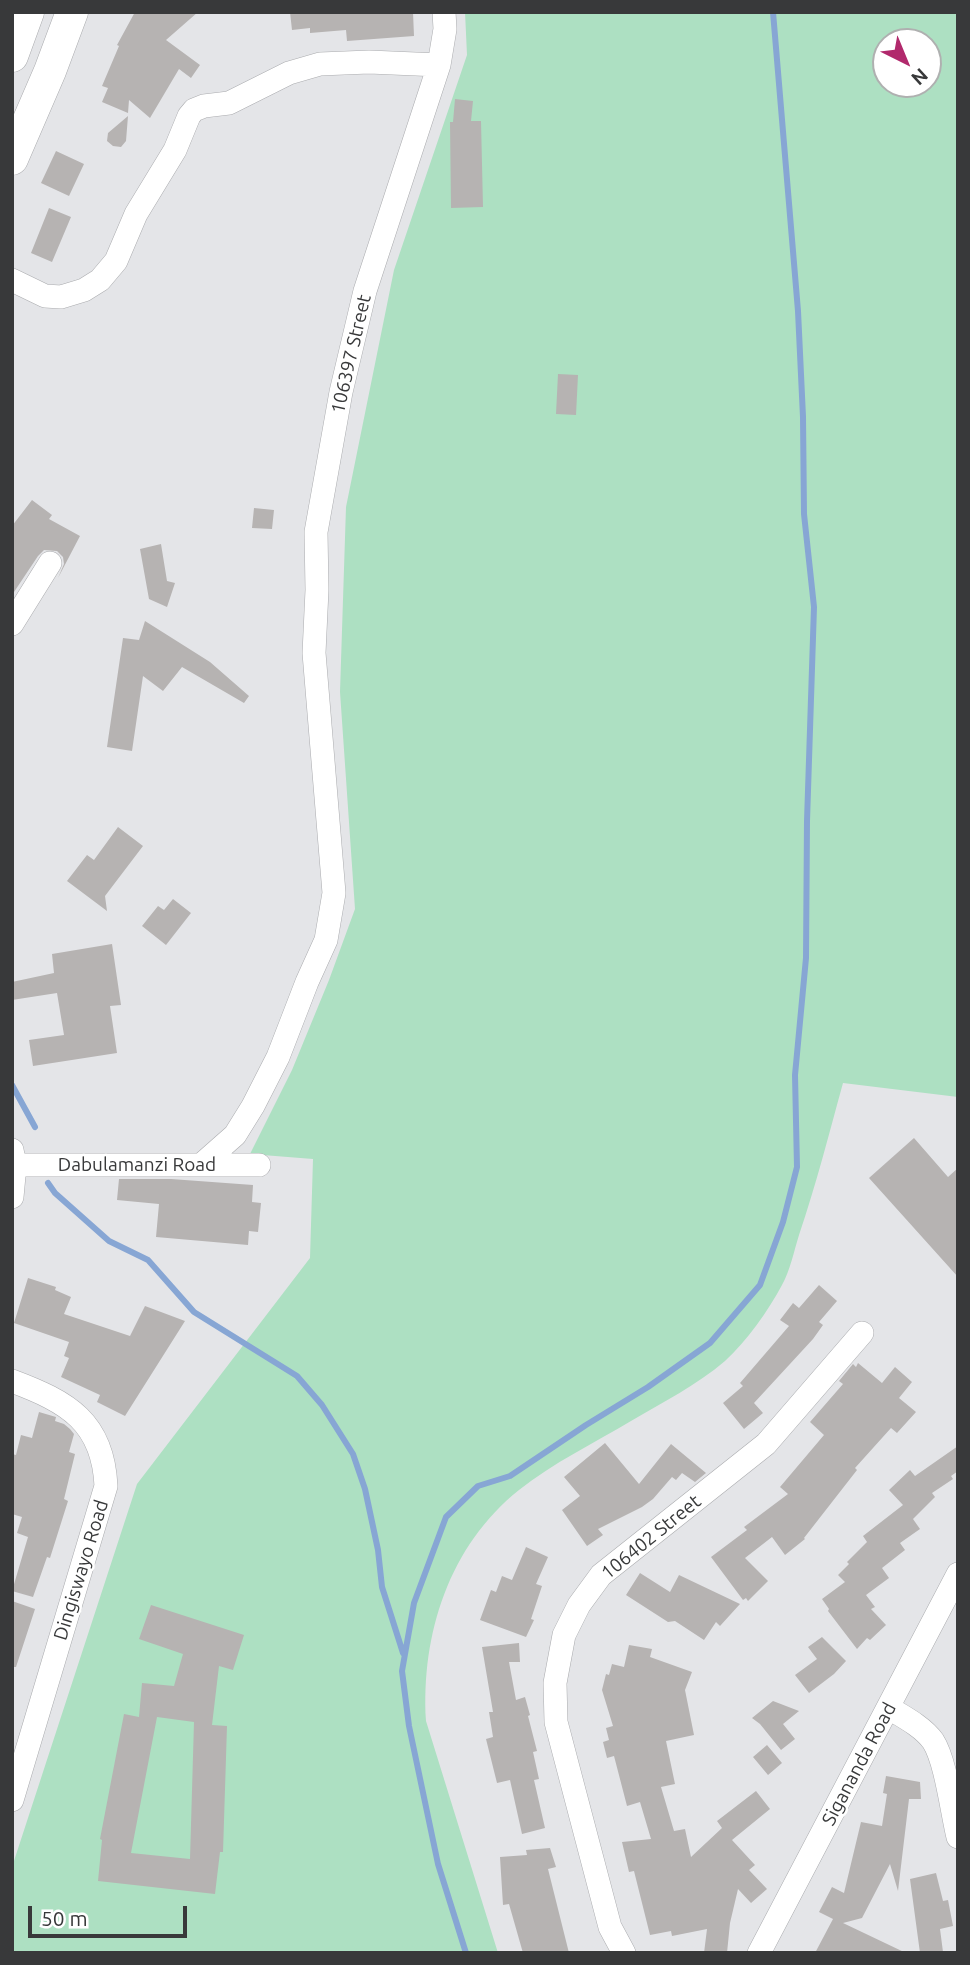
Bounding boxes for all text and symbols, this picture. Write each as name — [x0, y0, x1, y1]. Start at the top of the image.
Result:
north arrow — [872, 28, 942, 98]
text: N — [907, 64, 933, 90]
street label: 106397 Street — [326, 292, 376, 416]
street label: Dabulamanzi Road — [58, 1154, 216, 1176]
street label: 106402 Street — [597, 1490, 705, 1584]
street label: Dingiswayo Road — [49, 1497, 113, 1643]
street label: Sigananda Road — [817, 1699, 901, 1829]
scale bar — [32, 1892, 191, 1936]
text: 50 m — [41, 1906, 88, 1930]

